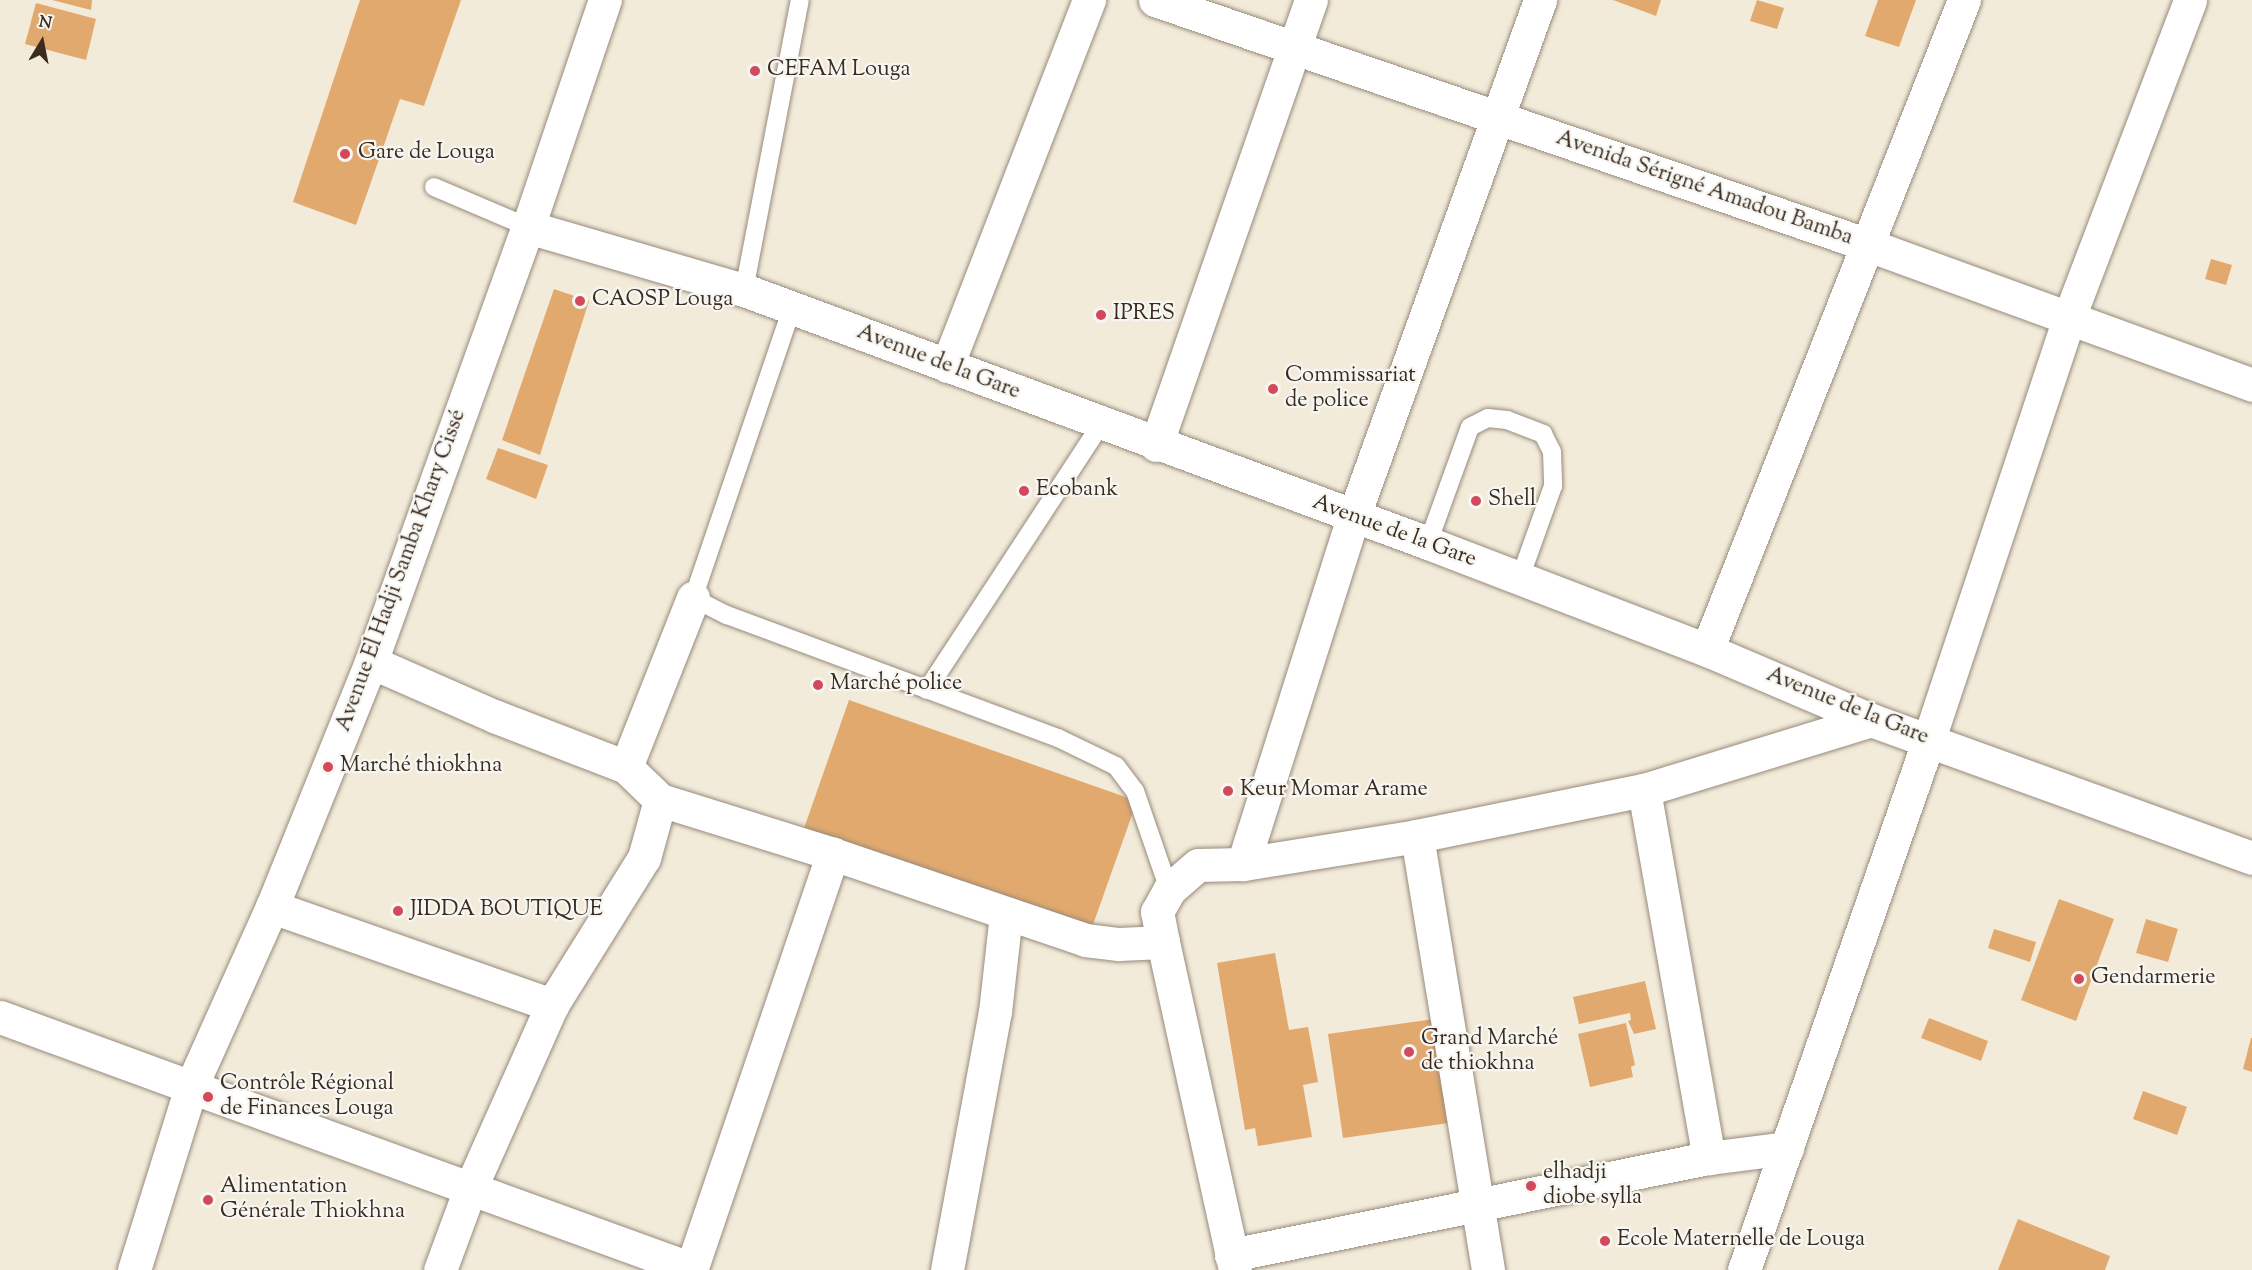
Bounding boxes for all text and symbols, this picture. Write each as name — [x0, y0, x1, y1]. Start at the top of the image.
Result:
text: N — [37, 11, 54, 36]
north arrow — [12, 12, 72, 72]
place label: CEFAM Louga — [767, 58, 911, 84]
marker: CEFAM Louga — [748, 64, 762, 78]
street label: Avenida Sérigné Amadou Bamba — [1552, 126, 1856, 252]
place label: Gare de Louga — [358, 141, 495, 167]
marker: Gare de Louga — [336, 145, 354, 163]
place label: CAOSP Louga — [592, 288, 733, 314]
marker: CAOSP Louga — [573, 294, 587, 308]
place label: IPRES — [1113, 302, 1175, 328]
marker: IPRES — [1094, 308, 1108, 322]
street label: Avenue de la Gare — [853, 320, 1023, 406]
place label: Commissariat de police — [1285, 363, 1416, 414]
marker: Commissariat de police — [1266, 382, 1280, 396]
street label: Avenue El Hadji Samba Khary Cissé — [331, 406, 473, 736]
place label: Ecobank — [1036, 478, 1118, 504]
marker: Ecobank — [1017, 484, 1031, 498]
place label: Shell — [1488, 488, 1536, 514]
street label: Avenue de la Gare — [1308, 490, 1480, 574]
marker: Shell — [1469, 494, 1483, 508]
street label: Avenue de la Gare — [1762, 662, 1932, 752]
place label: Marché police — [830, 672, 962, 698]
marker: Marché police — [811, 678, 825, 692]
place label: Marché thiokhna — [340, 754, 502, 780]
marker: Marché thiokhna — [321, 760, 335, 774]
place label: Keur Momar Arame — [1240, 778, 1428, 804]
marker: Keur Momar Arame — [1221, 784, 1235, 798]
place label: JIDDA BOUTIQUE — [410, 898, 603, 924]
marker: JIDDA BOUTIQUE — [391, 904, 405, 918]
place label: Gendarmerie — [2091, 966, 2215, 992]
marker: Gendarmerie — [2072, 972, 2086, 986]
place label: Grand Marché de thiokhna — [1421, 1026, 1558, 1078]
marker: Grand Marché de thiokhna — [1402, 1045, 1416, 1059]
place label: Contrôle Régional de Finances Louga — [220, 1071, 394, 1122]
marker: Contrôle Régional de Finances Louga — [201, 1090, 215, 1104]
place label: elhadji diobe sylla — [1543, 1160, 1642, 1212]
place label: Alimentation Générale Thiokhna — [220, 1174, 405, 1226]
marker: elhadji diobe sylla — [1524, 1179, 1538, 1193]
marker: Alimentation Générale Thiokhna — [201, 1193, 215, 1207]
place label: Ecole Maternelle de Louga — [1617, 1228, 1865, 1254]
marker: Ecole Maternelle de Louga — [1598, 1234, 1612, 1248]

